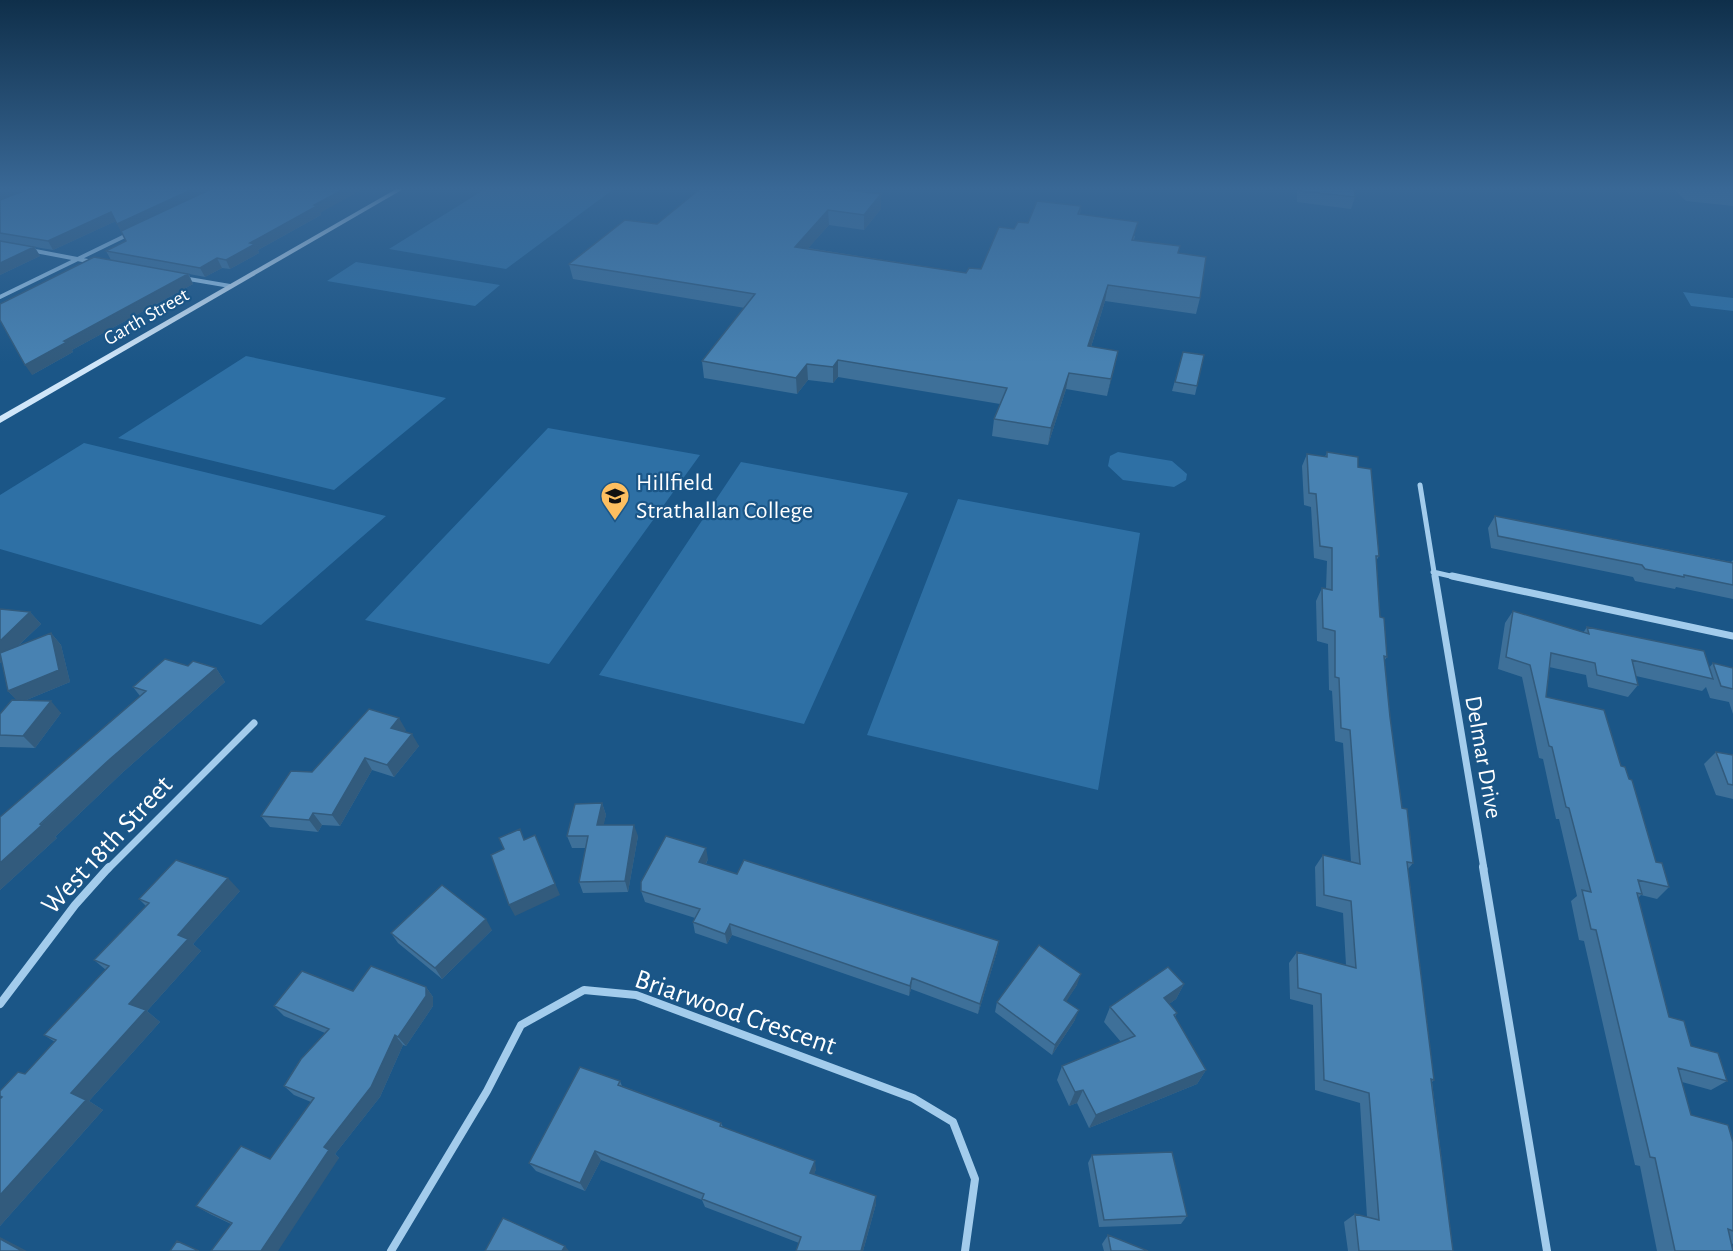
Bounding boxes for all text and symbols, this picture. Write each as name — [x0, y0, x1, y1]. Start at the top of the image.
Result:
street label: Garth Street — [101, 284, 193, 349]
place label: Hillfield Strathallan College — [636, 471, 813, 523]
school or university icon: Hillfield Strathallan College — [599, 480, 631, 522]
street label: Delmar Drive — [1460, 694, 1506, 820]
street label: West 18th Street — [37, 771, 178, 920]
street label: Briarwood Crescent — [631, 965, 840, 1061]

